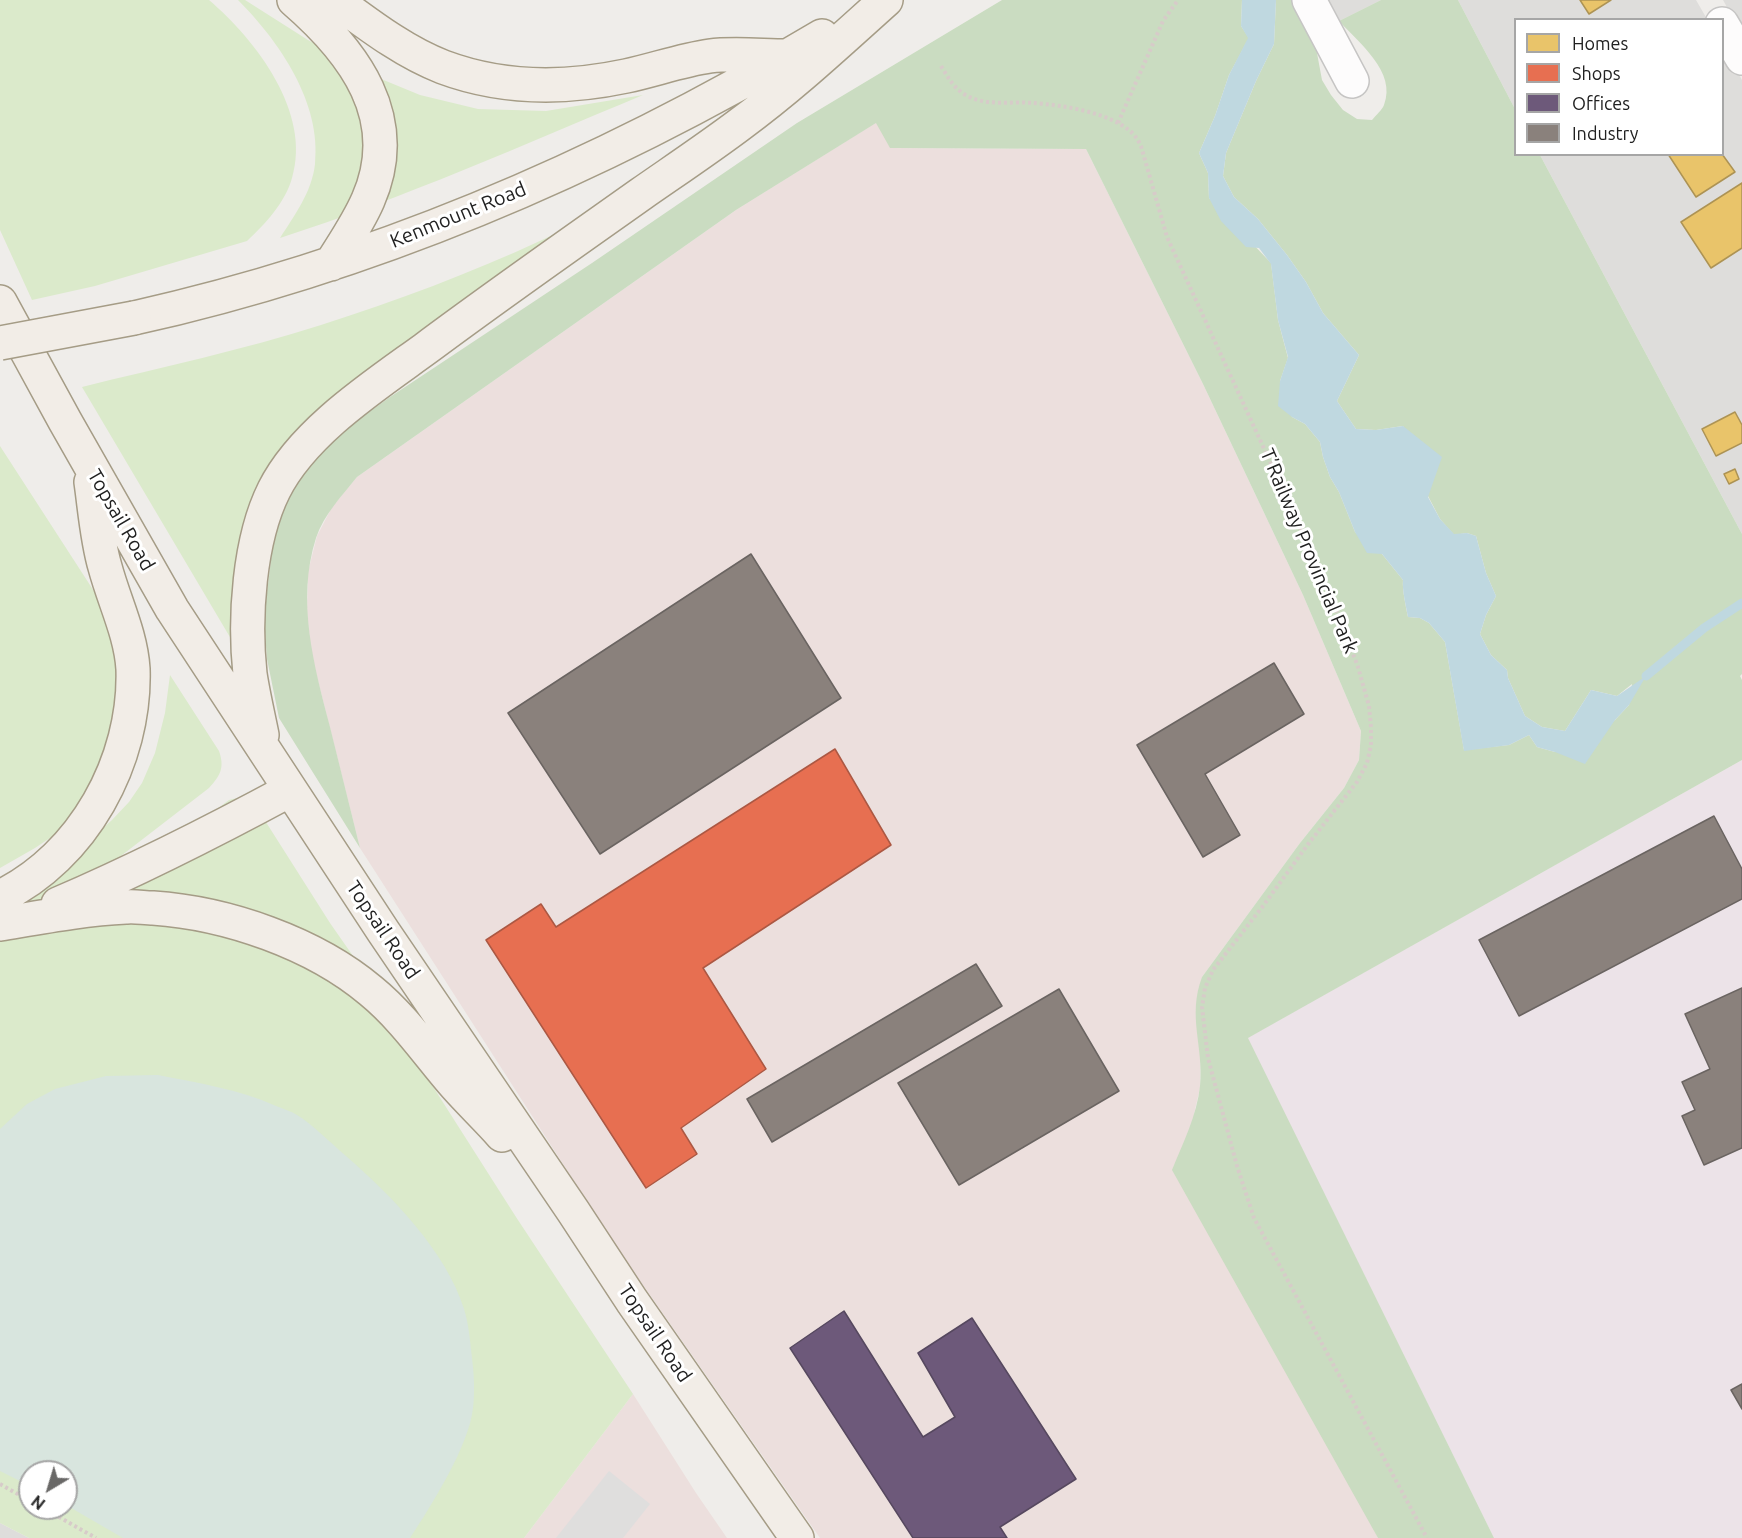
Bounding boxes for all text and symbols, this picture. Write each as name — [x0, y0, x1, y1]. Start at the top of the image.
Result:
legend — [1514, 18, 1724, 156]
text: Homes — [1572, 33, 1628, 53]
text: Shops — [1572, 63, 1621, 83]
text: Offices — [1572, 93, 1630, 113]
text: Industry — [1572, 123, 1638, 143]
street label: Kenmount Road — [386, 177, 530, 253]
street label: T’Railway Provincial Park — [1255, 445, 1363, 657]
street label: Topsail Road — [82, 465, 160, 575]
street label: Topsail Road — [341, 876, 425, 984]
street label: Topsail Road — [613, 1279, 697, 1387]
north arrow — [18, 1460, 78, 1520]
text: N — [28, 1492, 48, 1513]

